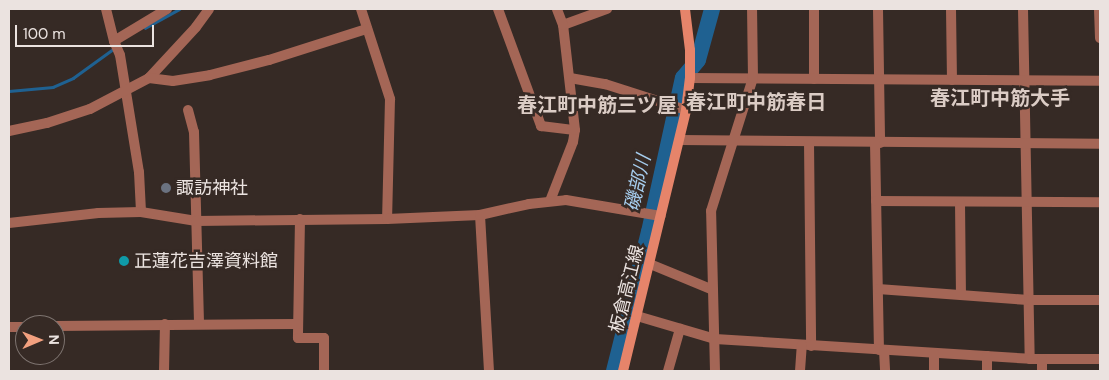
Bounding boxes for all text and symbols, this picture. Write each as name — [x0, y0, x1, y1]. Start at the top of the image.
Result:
scale bar — [18, 15, 156, 47]
text: 100 m — [23, 24, 66, 44]
district label: 春江町中筋大手 — [930, 86, 1070, 110]
district label: 春江町中筋春日 — [686, 90, 826, 114]
district label: 春江町中筋三ツ屋 — [517, 93, 677, 117]
water label: 磯部川 — [620, 153, 656, 213]
place label: 諏訪神社 — [176, 177, 248, 199]
marker: 諏訪神社 — [160, 182, 172, 194]
street label: 板倉高江線 — [606, 243, 648, 335]
place label: 正蓮花吉澤資料館 — [134, 250, 278, 272]
marker: 正蓮花吉澤資料館 — [118, 255, 130, 267]
north arrow — [15, 315, 65, 365]
text: N — [45, 334, 63, 345]

